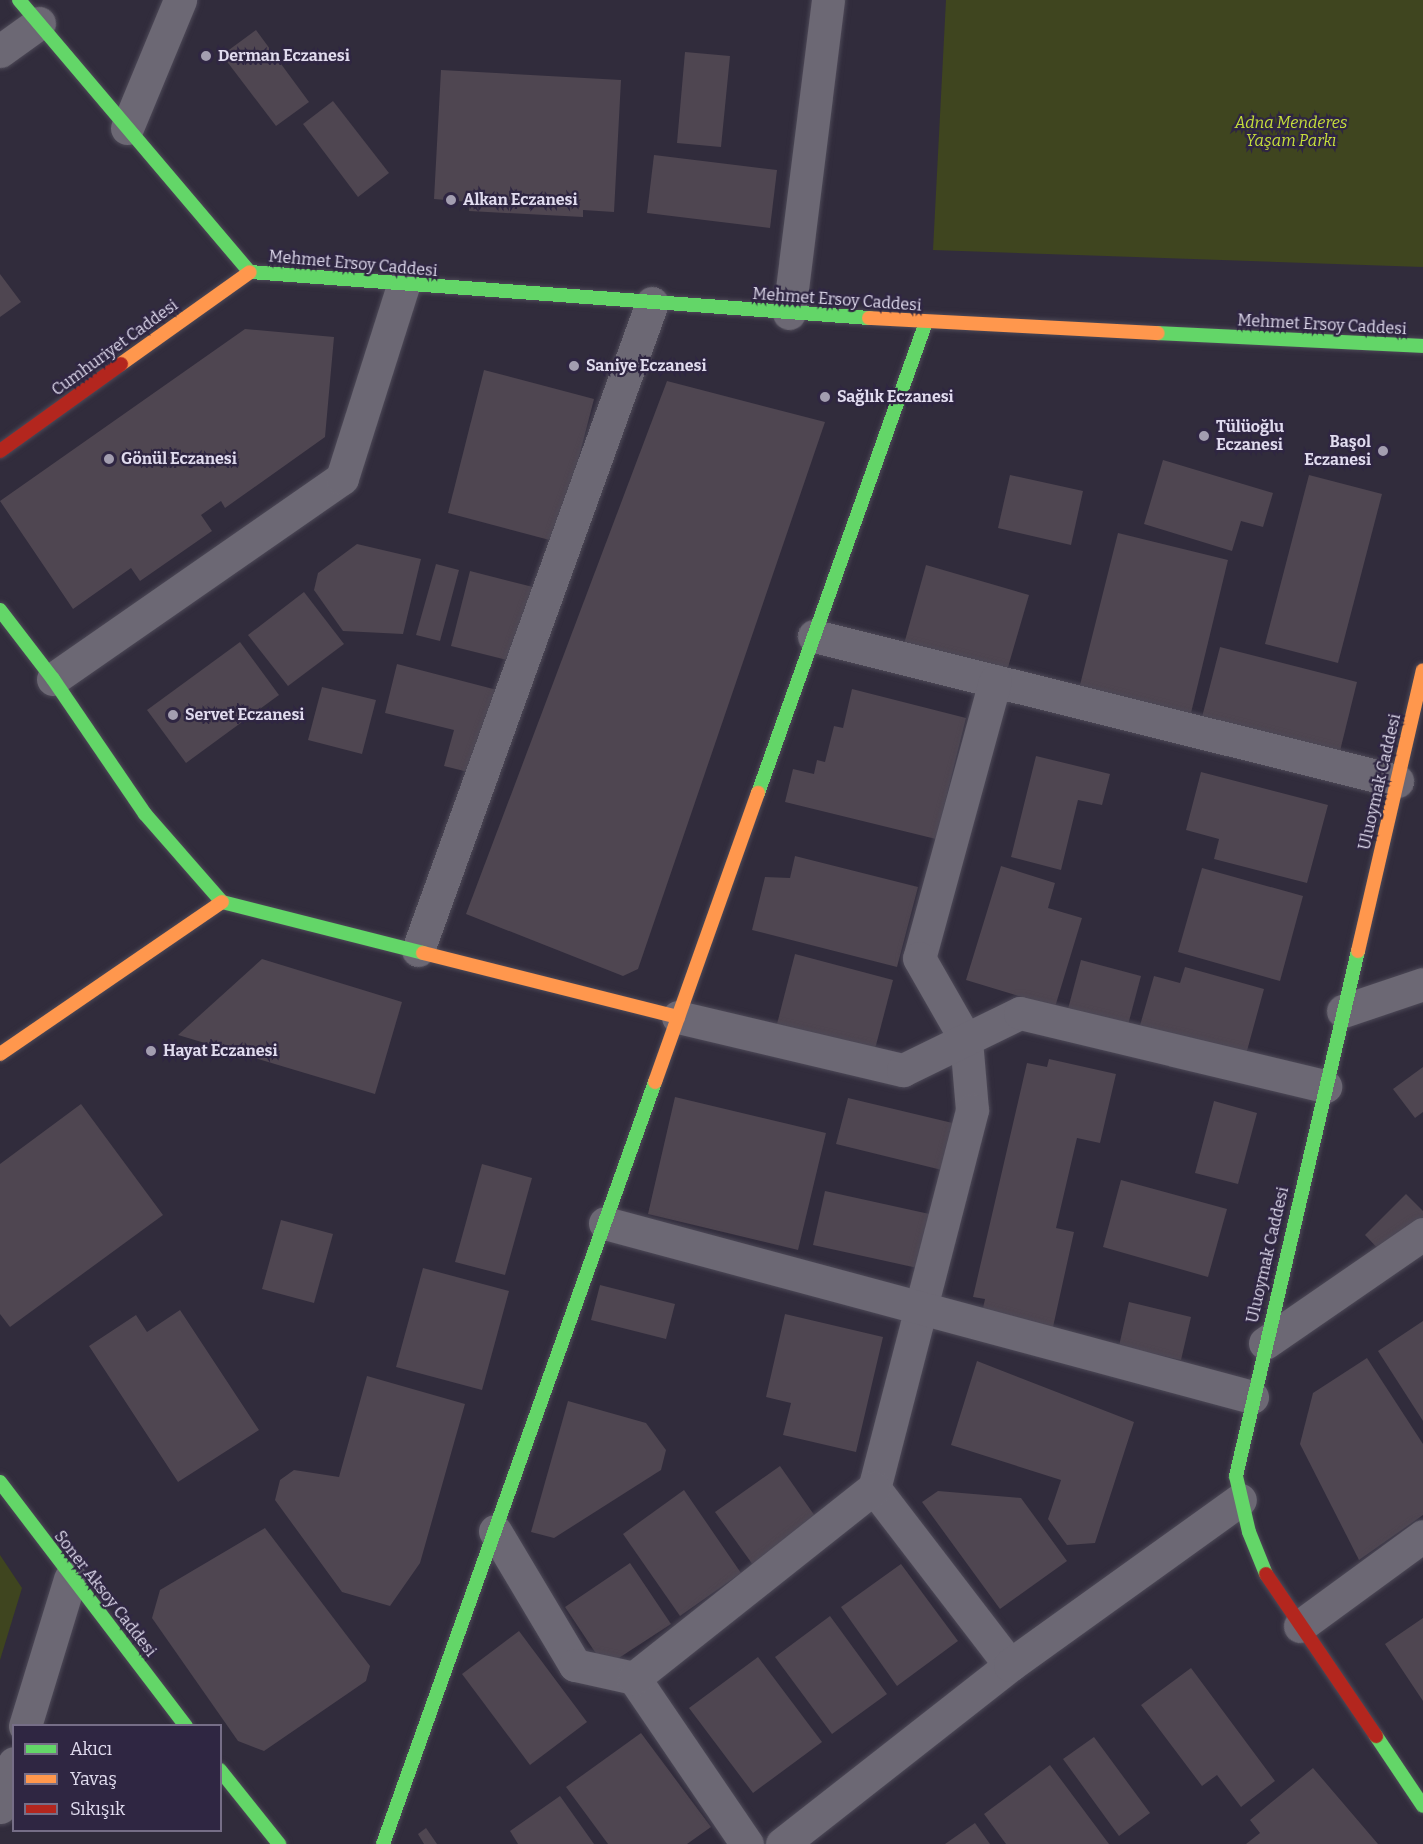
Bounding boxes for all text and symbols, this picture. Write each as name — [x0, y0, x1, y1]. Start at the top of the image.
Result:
place label: Derman Eczanesi — [218, 46, 350, 66]
marker: Derman Eczanesi — [199, 49, 213, 63]
park label: Adna Menderes Yaşam Parkı — [1235, 113, 1347, 151]
place label: Alkan Eczanesi — [463, 190, 578, 210]
marker: Alkan Eczanesi — [444, 193, 458, 207]
street label: Mehmet Ersoy Caddesi — [268, 247, 438, 281]
street label: Mehmet Ersoy Caddesi — [752, 285, 922, 315]
street label: Cumhuriyet Caddesi — [48, 296, 182, 400]
street label: Mehmet Ersoy Caddesi — [1237, 311, 1407, 339]
place label: Saniye Eczanesi — [586, 356, 707, 376]
marker: Saniye Eczanesi — [567, 359, 581, 373]
place label: Sağlık Eczanesi — [837, 387, 954, 407]
marker: Sağlık Eczanesi — [818, 390, 832, 404]
place label: Tülüoğlu Eczanesi — [1216, 417, 1284, 455]
marker: Tülüoğlu Eczanesi — [1197, 429, 1211, 443]
place label: Başol Eczanesi — [1304, 432, 1371, 470]
marker: Başol Eczanesi — [1376, 444, 1390, 458]
place label: Gönül Eczanesi — [121, 449, 237, 469]
marker: Gönül Eczanesi — [102, 452, 116, 466]
place label: Servet Eczanesi — [185, 705, 304, 725]
marker: Servet Eczanesi — [166, 708, 180, 722]
street label: Uluoymak Caddesi — [1355, 712, 1405, 852]
place label: Hayat Eczanesi — [163, 1041, 277, 1061]
marker: Hayat Eczanesi — [144, 1044, 158, 1058]
street label: Uluoymak Caddesi — [1243, 1185, 1293, 1325]
street label: Soner Aksoy Caddesi — [50, 1527, 160, 1661]
legend — [12, 1724, 222, 1832]
text: Akıcı — [70, 1738, 112, 1760]
text: Yavaş — [70, 1768, 117, 1790]
text: Sıkışık — [70, 1798, 125, 1820]

